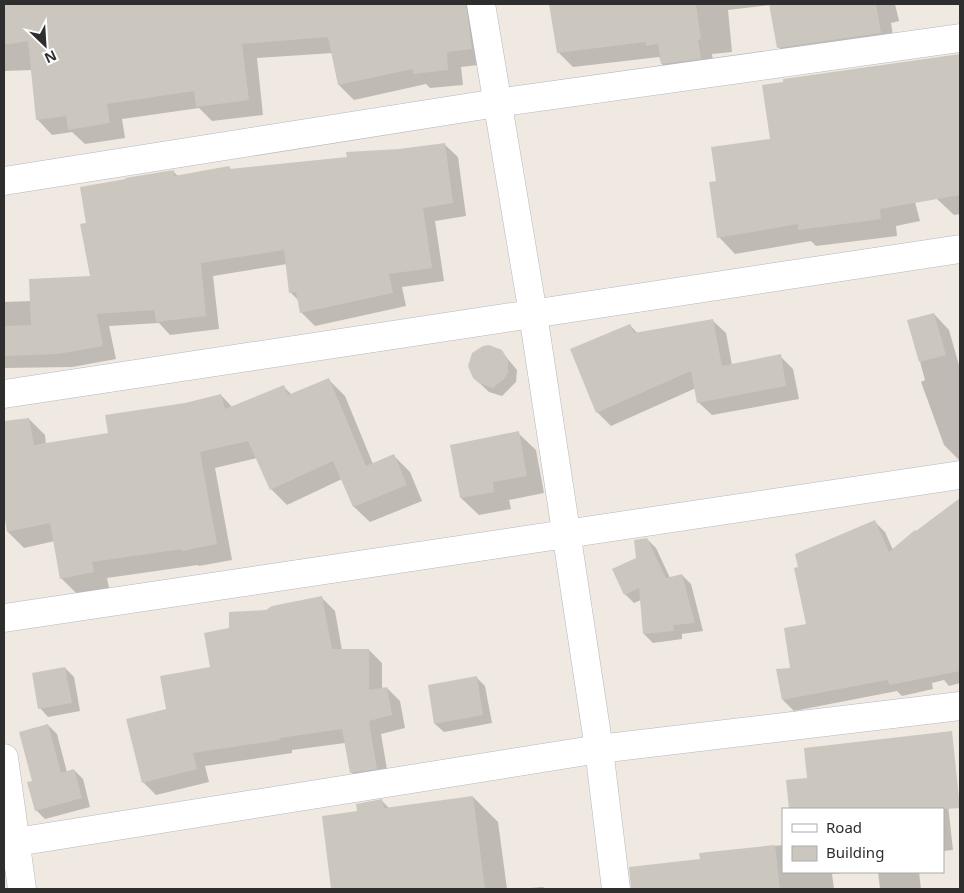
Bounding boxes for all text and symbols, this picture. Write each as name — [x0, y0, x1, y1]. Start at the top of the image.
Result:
north arrow — [20, 20, 70, 70]
text: N — [42, 46, 60, 68]
legend — [782, 808, 944, 873]
text: Road — [826, 817, 862, 837]
text: Building — [826, 842, 884, 862]

